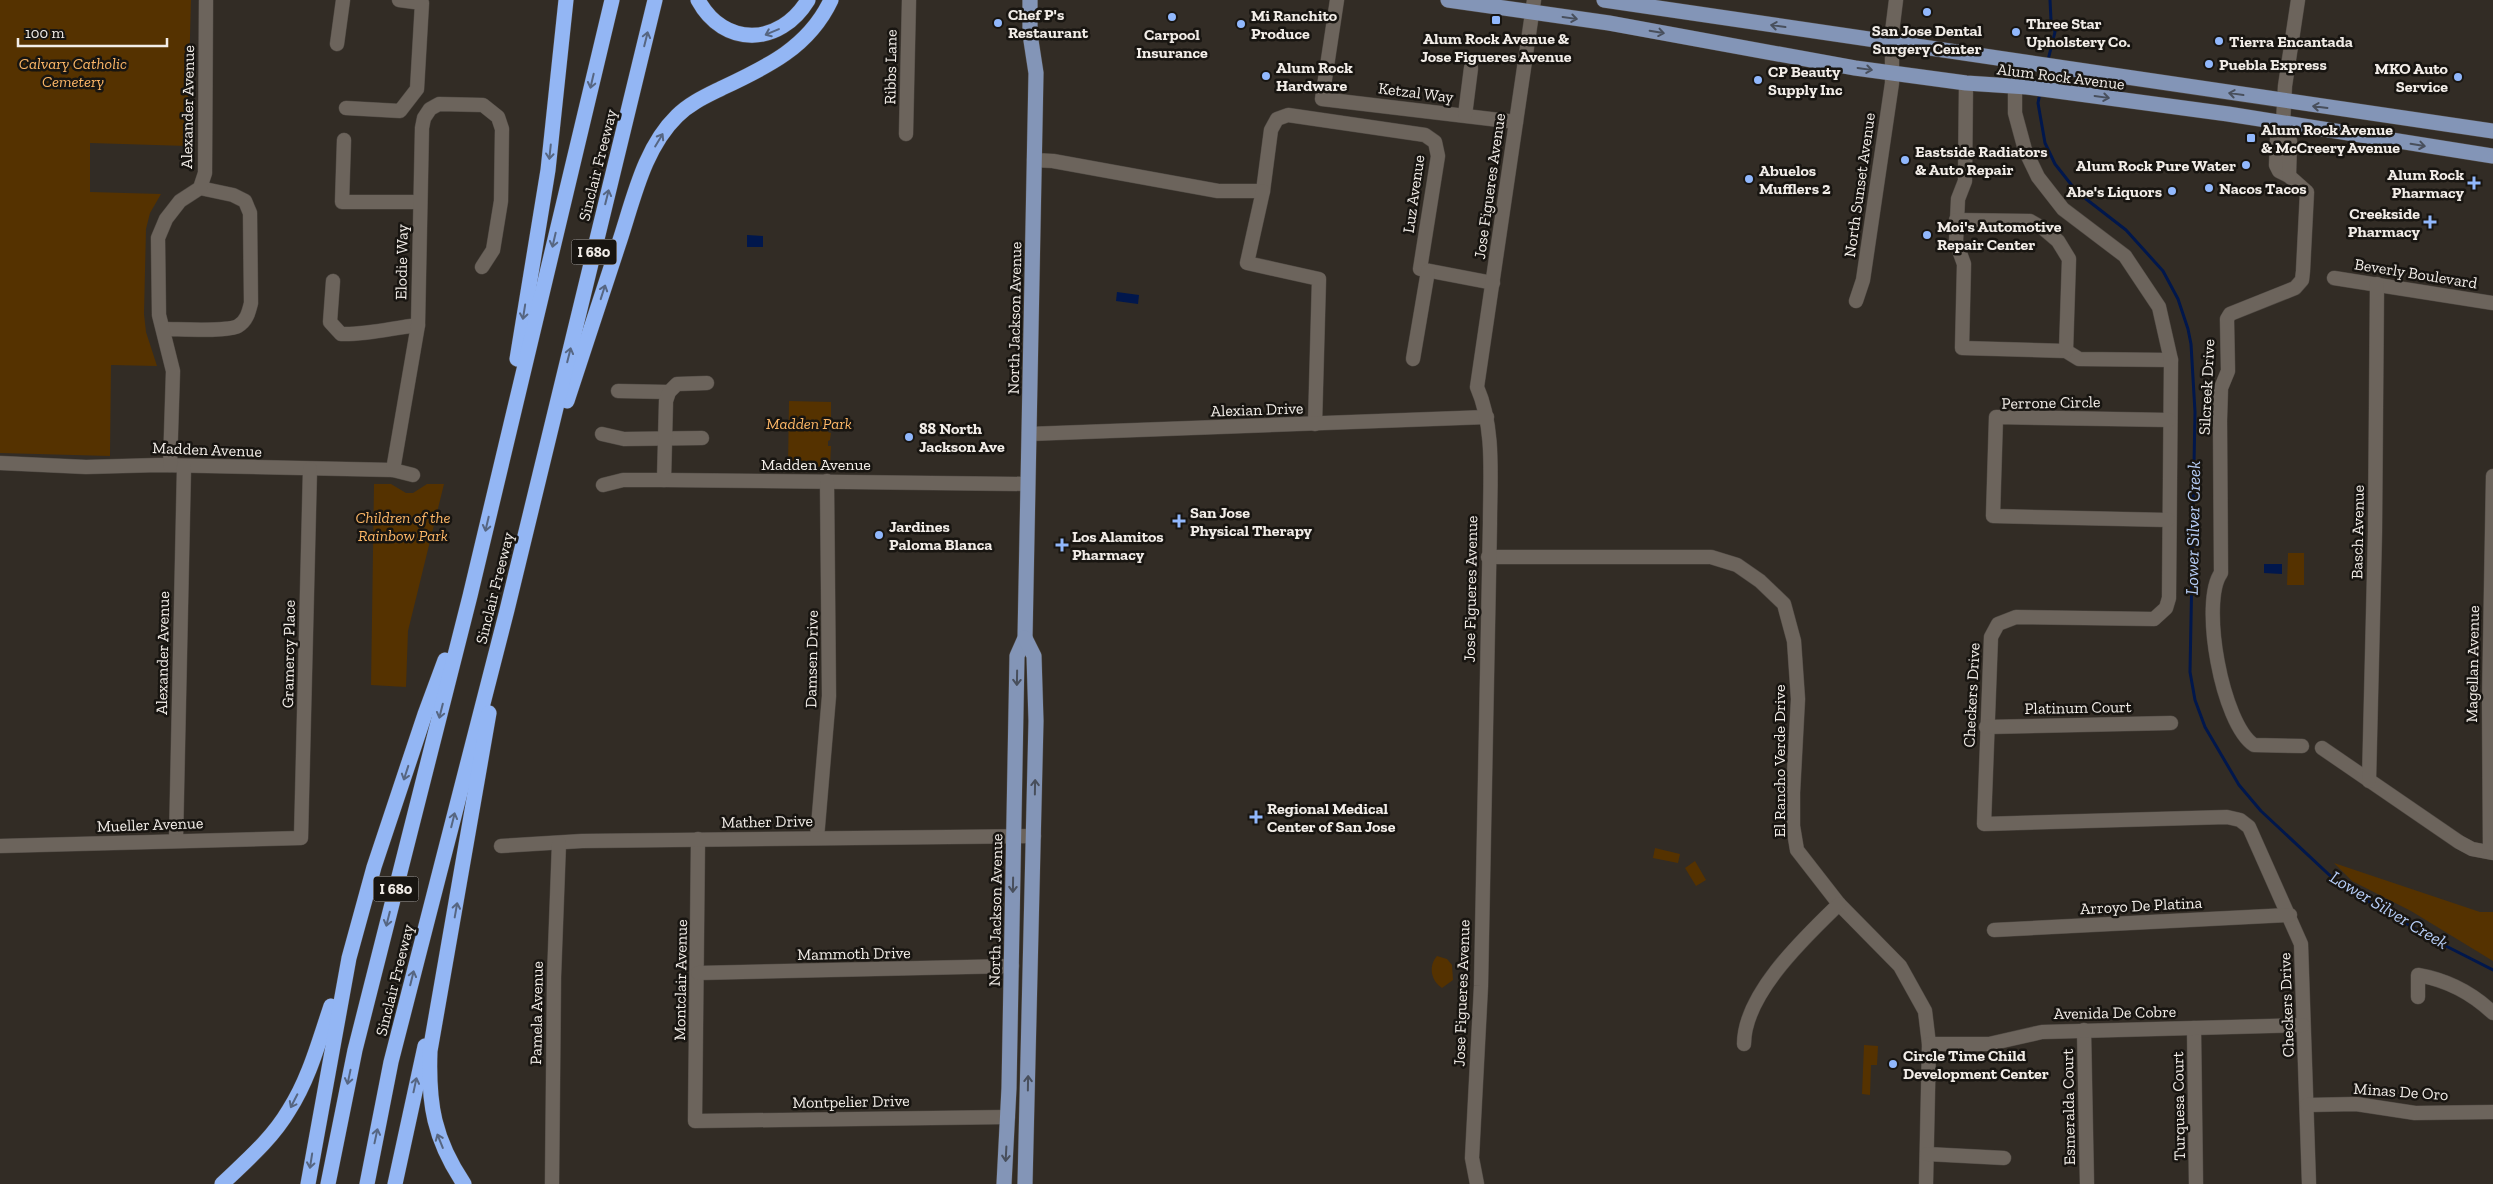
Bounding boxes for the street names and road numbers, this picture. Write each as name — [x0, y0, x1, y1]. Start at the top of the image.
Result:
street label: Ribbs Lane — [880, 29, 901, 105]
street label: Alexander Avenue — [177, 45, 198, 169]
street label: Alum Rock Avenue — [1996, 59, 2126, 94]
street label: Ketzal Way — [1377, 78, 1455, 107]
street label: Sinclair Freeway — [574, 106, 621, 223]
street label: Jose Figueres Avenue — [1470, 112, 1509, 260]
street label: North Sunset Avenue — [1840, 112, 1879, 259]
street label: Luz Avenue — [1399, 154, 1428, 234]
street label: Elodie Way — [391, 223, 412, 300]
road number: I 680 — [572, 240, 616, 264]
street label: North Jackson Avenue — [1004, 241, 1025, 395]
street label: Beverly Boulevard — [2353, 254, 2479, 293]
street label: Silcreek Drive — [2194, 339, 2218, 435]
street label: Perrone Circle — [2001, 392, 2101, 413]
street label: Alexian Drive — [1210, 398, 1304, 421]
street label: Madden Avenue — [152, 438, 262, 461]
street label: Madden Avenue — [761, 455, 871, 474]
street label: Basch Avenue — [2347, 485, 2368, 579]
street label: Jose Figueres Avenue — [1460, 515, 1481, 663]
street label: Sinclair Freeway — [471, 529, 518, 646]
street label: Alexander Avenue — [152, 591, 173, 715]
street label: Gramercy Place — [278, 600, 299, 708]
street label: Magellan Avenue — [2462, 605, 2483, 723]
street label: Damsen Drive — [801, 610, 822, 708]
street label: Checkers Drive — [1959, 642, 1984, 748]
street label: El Rancho Verde Drive — [1770, 685, 1789, 837]
street label: Platinum Court — [2024, 697, 2132, 718]
street label: Mather Drive — [721, 811, 813, 832]
street label: Mueller Avenue — [96, 813, 204, 836]
street label: North Jackson Avenue — [985, 833, 1006, 987]
road number: I 680 — [374, 876, 418, 902]
street label: Arroyo De Platina — [2079, 893, 2203, 918]
street label: Montclair Avenue — [670, 919, 691, 1041]
street label: Jose Figueres Avenue — [1449, 919, 1474, 1067]
street label: Sinclair Freeway — [371, 921, 418, 1038]
street label: Mammoth Drive — [797, 943, 911, 964]
street label: Checkers Drive — [2275, 952, 2298, 1058]
street label: Pamela Avenue — [526, 961, 547, 1065]
street label: Avenida De Cobre — [2054, 1002, 2176, 1023]
street label: Esmeralda Court — [2058, 1048, 2079, 1166]
street label: Turquesa Court — [2168, 1051, 2189, 1161]
street label: Minas De Oro — [2353, 1079, 2449, 1104]
street label: Montpelier Drive — [792, 1091, 910, 1112]

